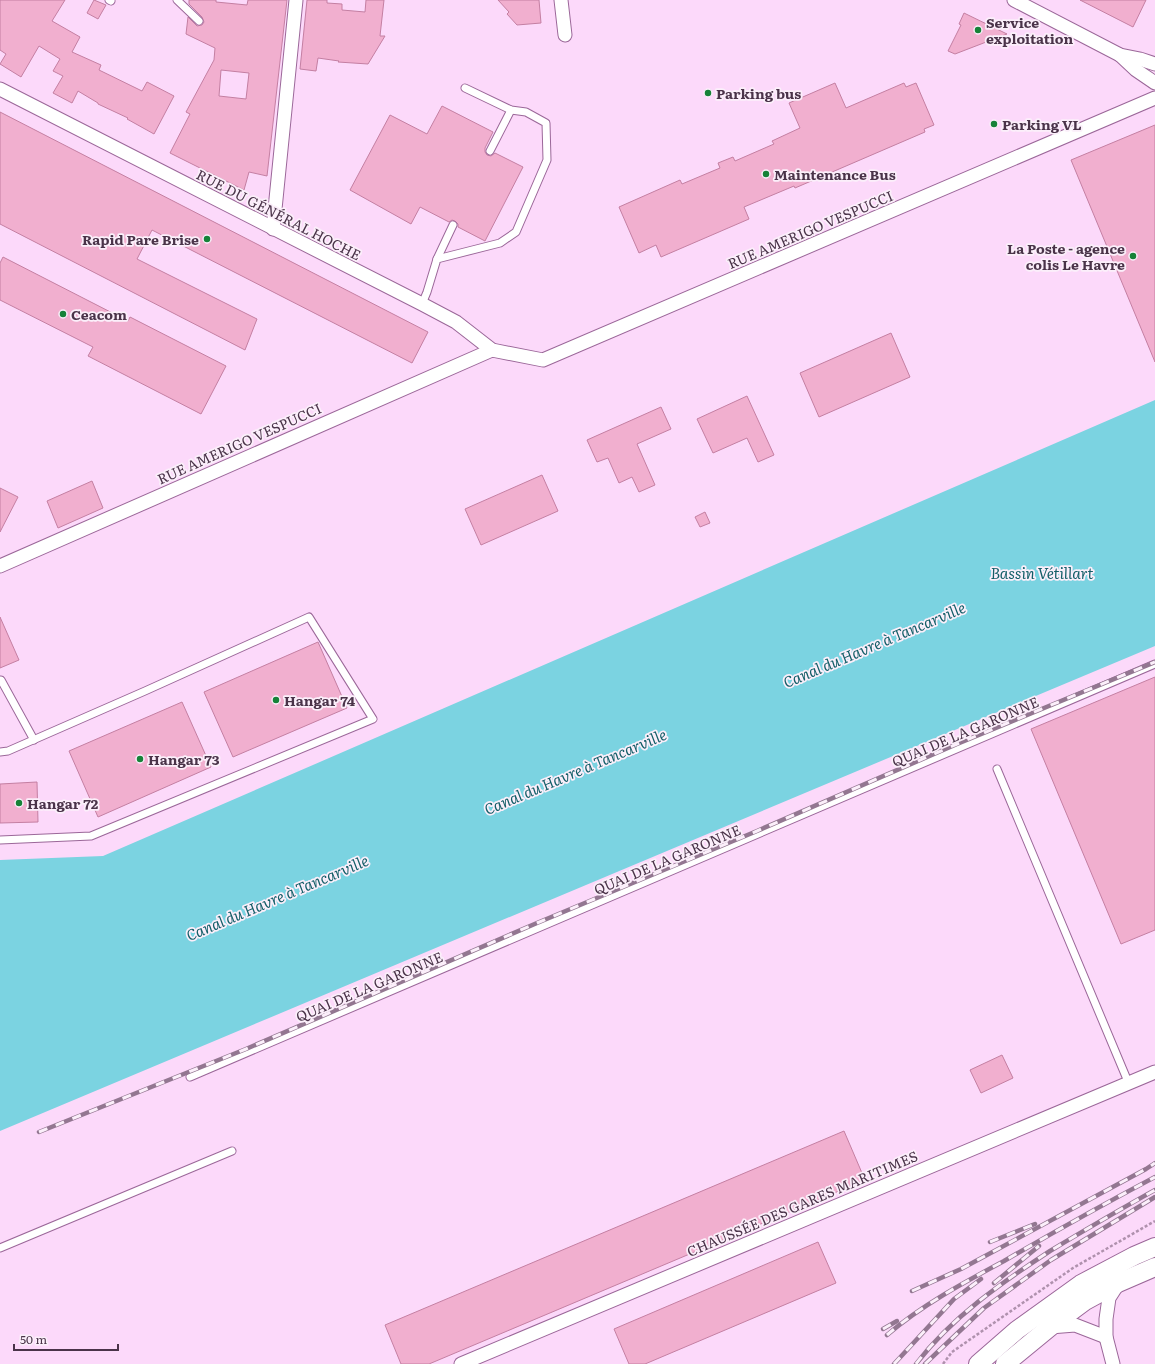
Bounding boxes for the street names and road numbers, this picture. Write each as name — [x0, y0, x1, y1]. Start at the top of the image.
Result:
street label: RUE DU GÉNÉRAL HOCHE — [193, 164, 365, 264]
street label: RUE AMERIGO VESPUCCI — [724, 185, 896, 273]
street label: RUE AMERIGO VESPUCCI — [154, 398, 324, 488]
street label: QUAI DE LA GARONNE — [889, 691, 1042, 771]
street label: QUAI DE LA GARONNE — [591, 819, 744, 899]
street label: QUAI DE LA GARONNE — [293, 946, 446, 1026]
street label: CHAUSSÉE DES GARES MARITIMES — [684, 1145, 920, 1261]

